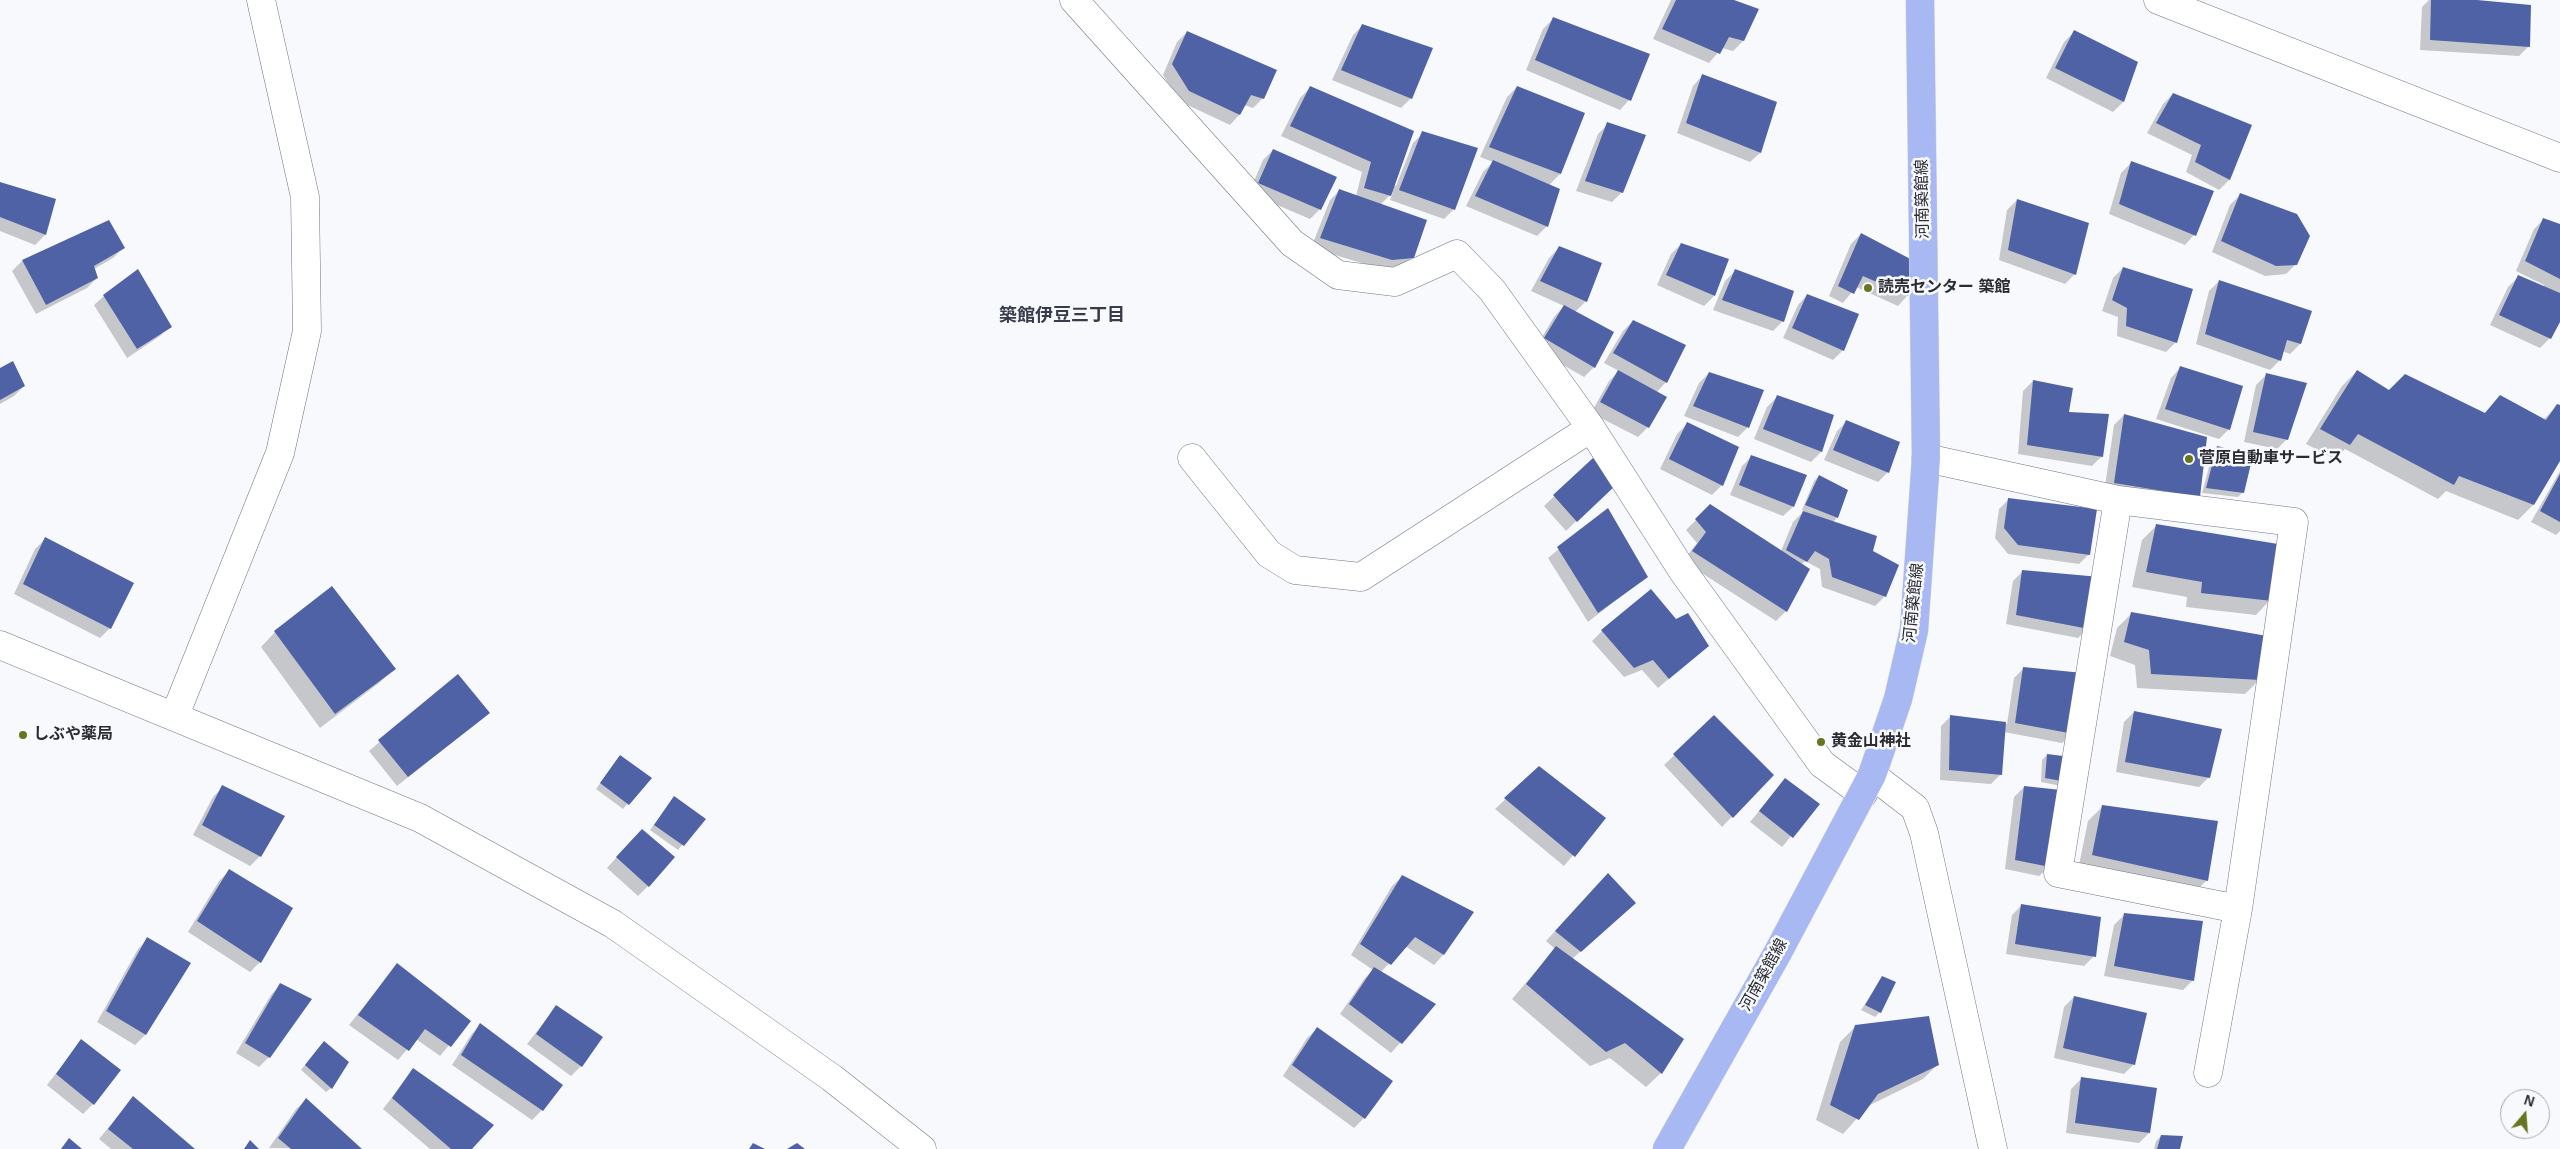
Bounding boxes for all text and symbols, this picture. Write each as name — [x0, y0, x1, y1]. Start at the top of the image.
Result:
street label: 河南築館線 — [1913, 159, 1933, 239]
place label: 読売センター 築館 — [1878, 278, 2010, 298]
marker: 読売センター 築館 — [1862, 282, 1874, 294]
district label: 築館伊豆三丁目 — [999, 305, 1125, 327]
place label: 菅原自動車サービス — [2199, 449, 2343, 469]
marker: 菅原自動車サービス — [2183, 453, 2195, 465]
street label: 河南築館線 — [1900, 562, 1928, 644]
place label: しぶや薬局 — [33, 725, 113, 745]
marker: しぶや薬局 — [17, 729, 29, 741]
place label: 黄金山神社 — [1831, 732, 1911, 752]
marker: 黄金山神社 — [1815, 736, 1827, 748]
street label: 河南築館線 — [1736, 935, 1792, 1015]
north arrow — [2500, 1089, 2550, 1139]
text: N — [2522, 1092, 2537, 1110]

